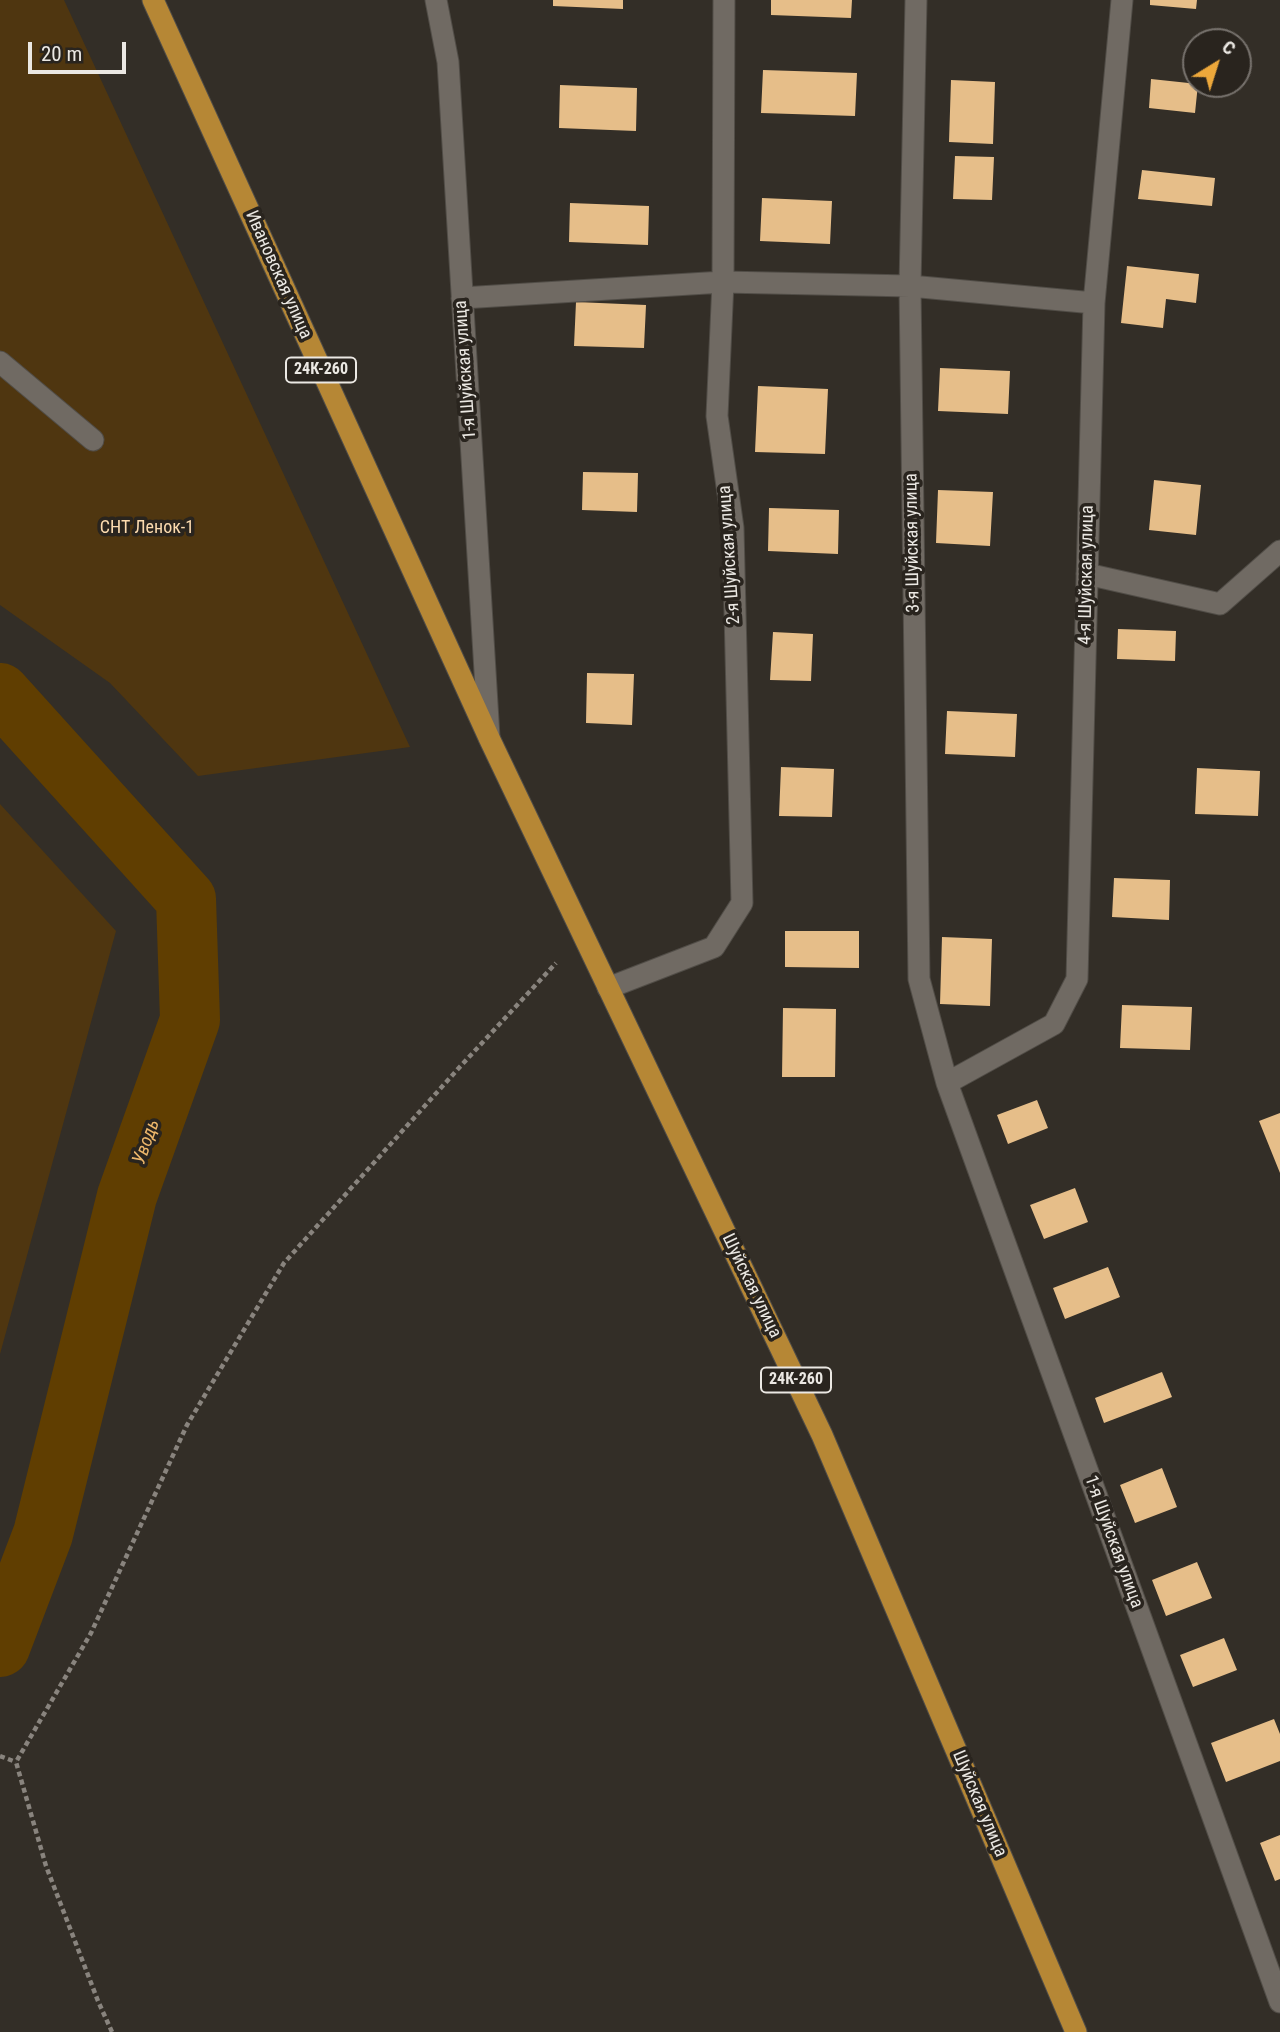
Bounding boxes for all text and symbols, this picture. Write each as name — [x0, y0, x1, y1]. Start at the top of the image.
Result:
scale bar — [32, 28, 130, 72]
north arrow — [1182, 28, 1252, 98]
text: С — [1218, 35, 1240, 60]
text: 20 m — [41, 42, 82, 66]
street label: Ивановская улица — [240, 208, 316, 342]
street label: 1-я Шуйская улица — [450, 300, 482, 440]
road number: 24К-260 — [286, 358, 356, 382]
street label: 3-я Шуйская улица — [901, 473, 925, 613]
street label: 2-я Шуйская улица — [714, 485, 746, 625]
street label: 4-я Шуйская улица — [1075, 505, 1099, 645]
park label: СНТ Ленок-1 — [100, 517, 194, 539]
water label: Уводь — [128, 1116, 166, 1168]
street label: Шуйская улица — [716, 1230, 786, 1342]
road number: 24К-260 — [761, 1368, 831, 1392]
street label: 1-я Шуйская улица — [1079, 1473, 1147, 1611]
street label: Шуйская улица — [947, 1748, 1011, 1860]

